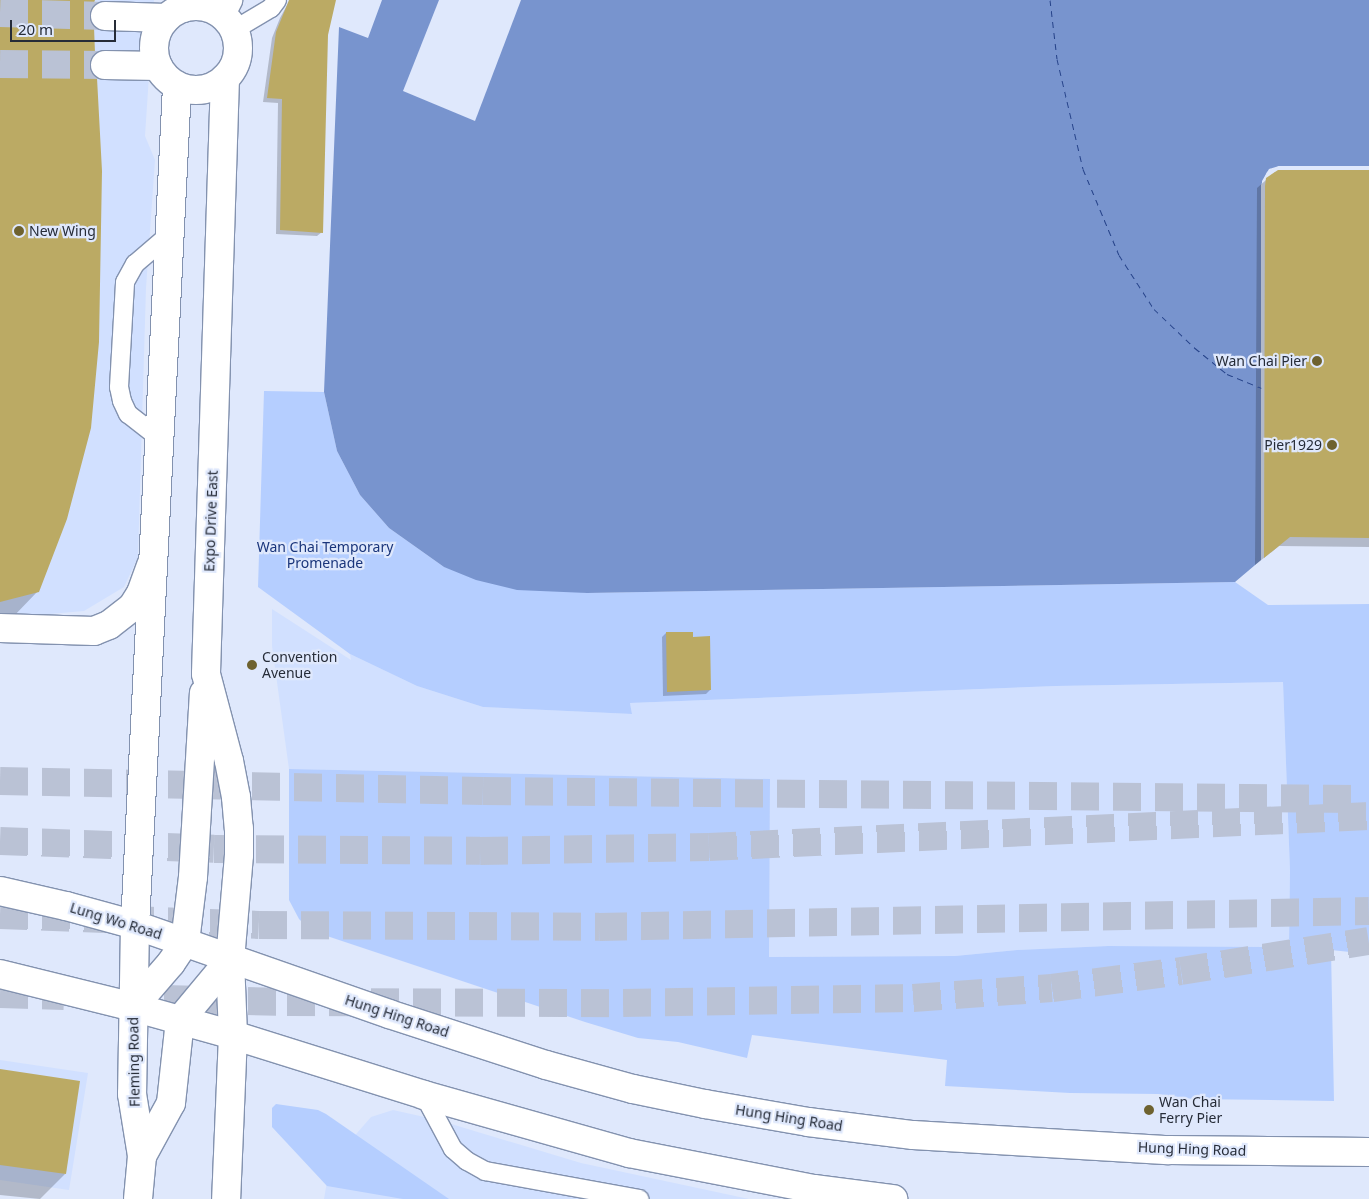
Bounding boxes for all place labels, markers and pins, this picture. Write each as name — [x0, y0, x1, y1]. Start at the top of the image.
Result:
place label: New Wing — [29, 223, 96, 239]
marker: New Wing — [13, 225, 25, 237]
place label: Wan Chai Pier — [1216, 353, 1307, 369]
marker: Wan Chai Pier — [1311, 355, 1323, 367]
place label: Pier1929 — [1264, 437, 1322, 453]
marker: Pier1929 — [1326, 439, 1338, 451]
place label: Convention Avenue — [262, 649, 337, 682]
marker: Convention Avenue — [246, 659, 258, 671]
place label: Wan Chai Ferry Pier — [1159, 1094, 1222, 1126]
marker: Wan Chai Ferry Pier — [1143, 1104, 1155, 1116]

